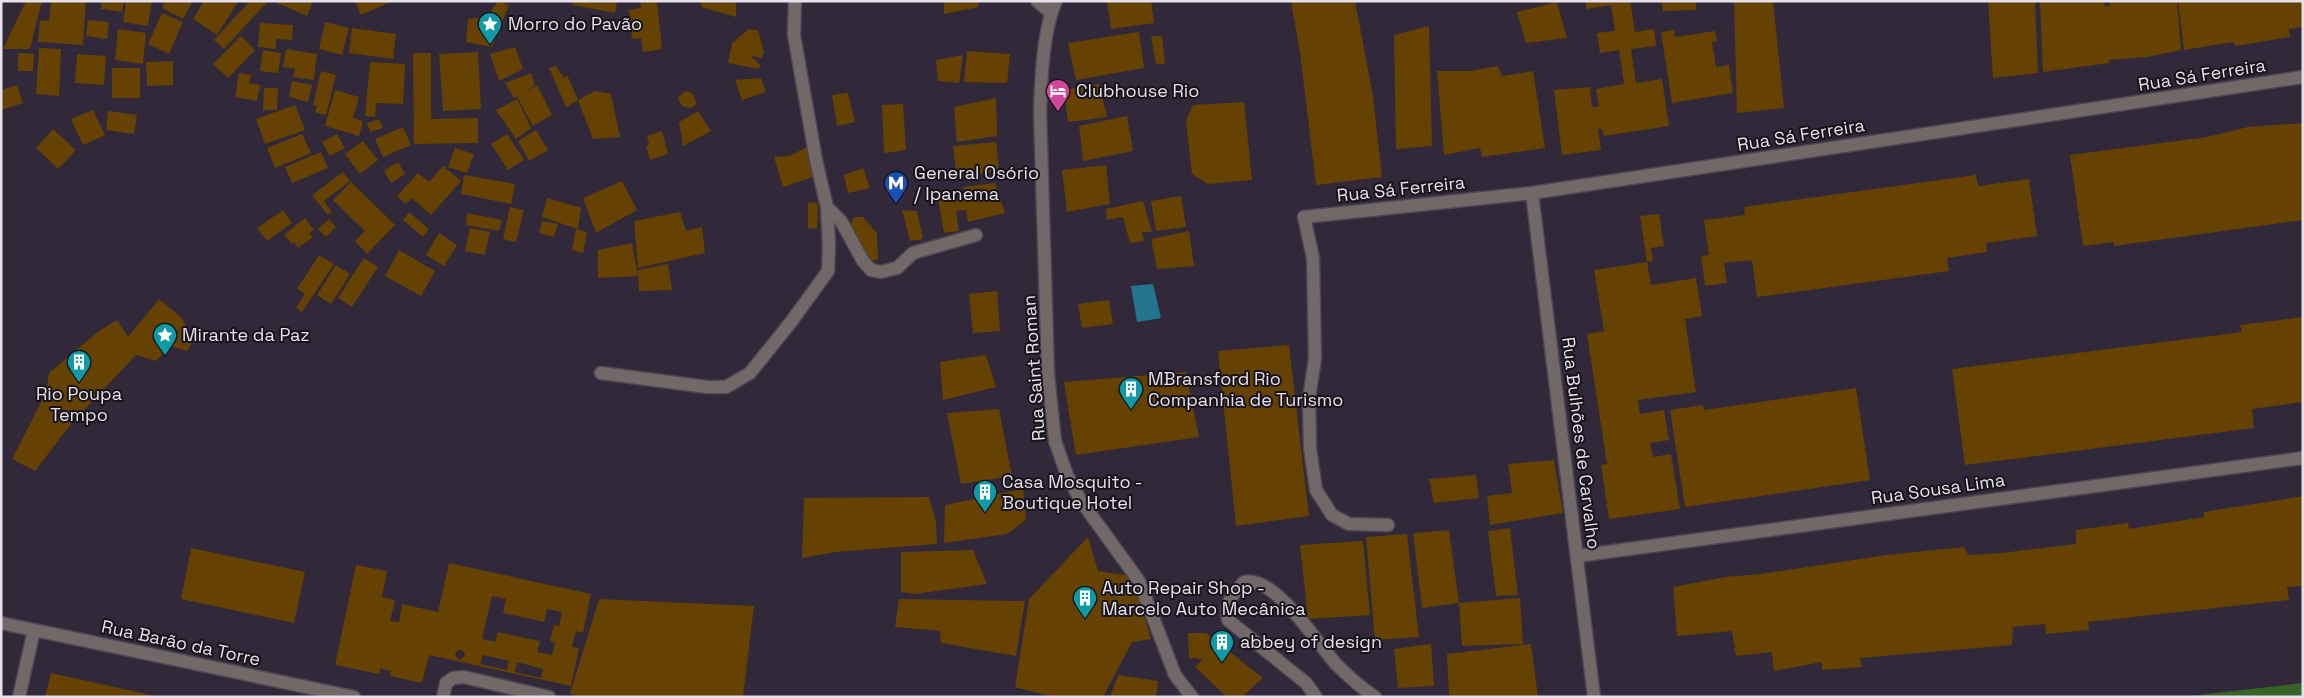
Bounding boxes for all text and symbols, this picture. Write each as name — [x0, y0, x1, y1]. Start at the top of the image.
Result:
place icon: Morro do Pavão — [477, 11, 503, 45]
place label: Morro do Pavão — [508, 12, 642, 35]
street label: Rua Sá Ferreira — [2137, 53, 2267, 96]
hotel icon: Clubhouse Rio — [1045, 78, 1071, 112]
place label: Clubhouse Rio — [1076, 79, 1199, 102]
street label: Rua Sá Ferreira — [1736, 113, 1866, 156]
place label: General Osório / Ipanema — [914, 161, 1039, 205]
metro station icon: General Osório / Ipanema — [883, 170, 909, 204]
street label: Rua Sá Ferreira — [1336, 170, 1466, 207]
street label: Rua Saint Roman — [1017, 294, 1050, 442]
place icon: Mirante da Paz — [152, 322, 178, 356]
place label: Mirante da Paz — [182, 323, 310, 346]
street label: Rua Bulhões de Carvalho — [1557, 336, 1606, 550]
building icon: Rio Poupa Tempo — [66, 349, 92, 383]
place label: MBransford Rio Companhia de Turismo — [1148, 367, 1343, 411]
building icon: MBransford Rio Companhia de Turismo — [1118, 376, 1144, 410]
place label: Rio Poupa Tempo — [36, 382, 122, 426]
street label: Rua Sousa Lima — [1870, 468, 2006, 509]
place label: Casa Mosquito - Boutique Hotel — [1002, 470, 1143, 514]
building icon: Casa Mosquito - Boutique Hotel — [972, 479, 998, 513]
place label: Auto Repair Shop - Marcelo Auto Mecânica — [1102, 576, 1306, 620]
building icon: Auto Repair Shop - Marcelo Auto Mecânica — [1072, 585, 1098, 619]
street label: Rua Barão da Torre — [100, 614, 263, 671]
building icon: abbey of design — [1209, 629, 1235, 663]
place label: abbey of design — [1240, 630, 1382, 653]

